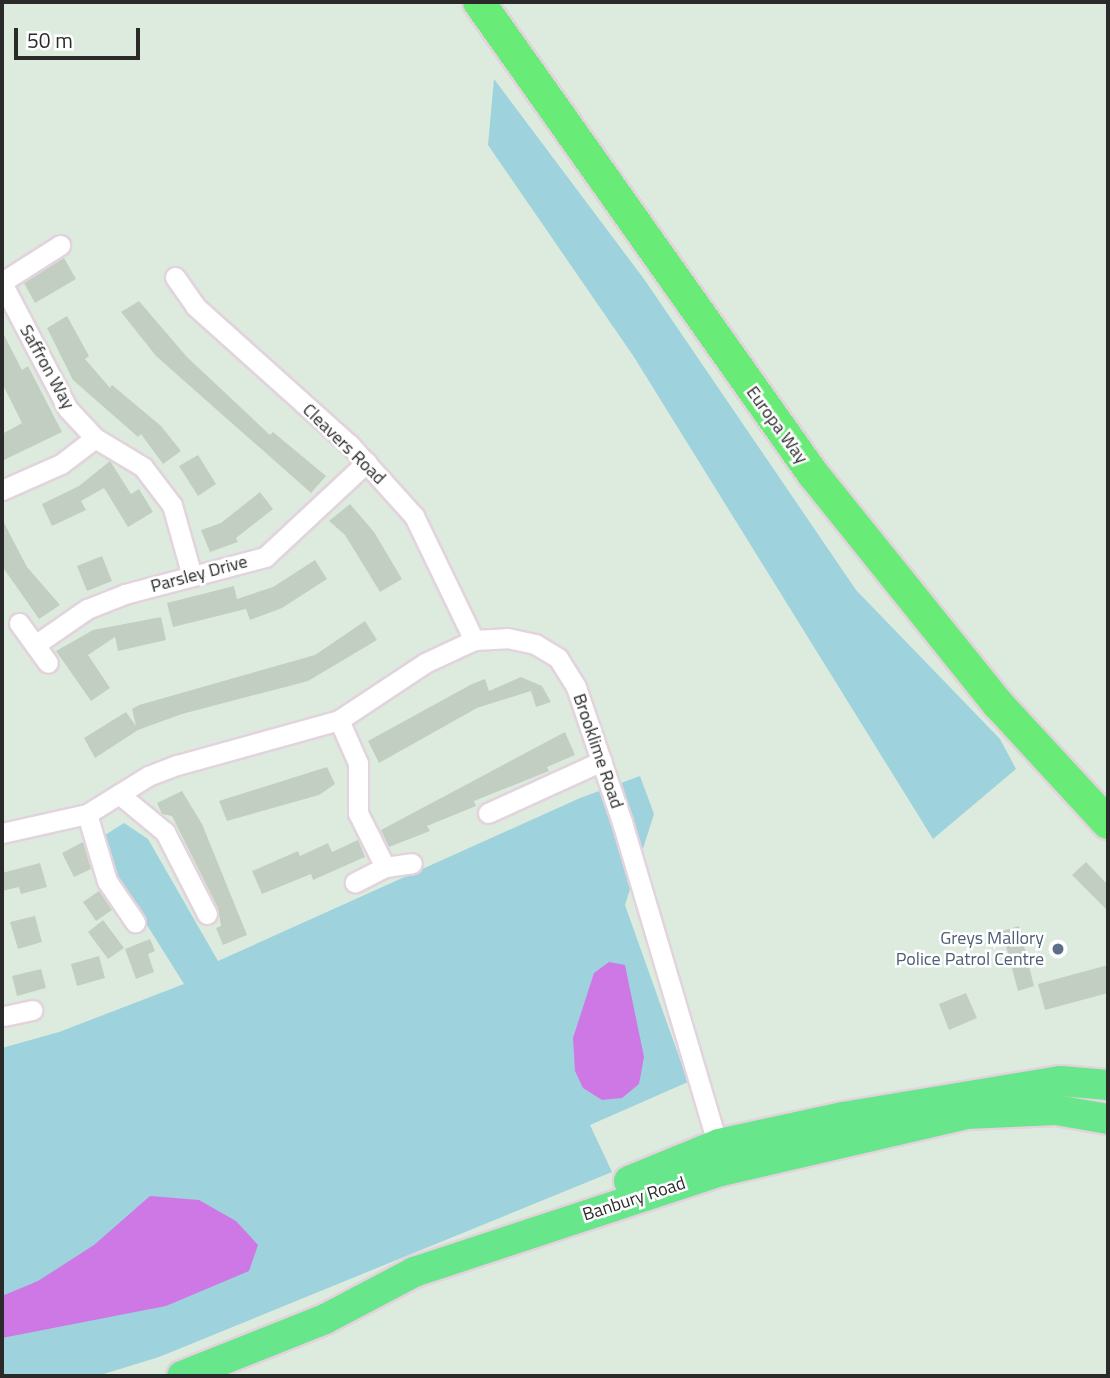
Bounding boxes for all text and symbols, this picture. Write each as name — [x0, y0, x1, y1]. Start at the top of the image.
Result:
scale bar — [18, 14, 144, 58]
text: 50 m — [27, 24, 73, 56]
street label: Saffron Way — [15, 321, 79, 413]
street label: Europa Way — [742, 382, 812, 468]
street label: Cleavers Road — [298, 399, 390, 489]
street label: Parsley Drive — [148, 551, 250, 597]
street label: Brooklime Road — [568, 691, 628, 811]
place label: Greys Mallory Police Patrol Centre — [896, 928, 1044, 970]
marker: Greys Mallory Police Patrol Centre — [1050, 941, 1066, 957]
street label: Banbury Road — [580, 1172, 688, 1226]

